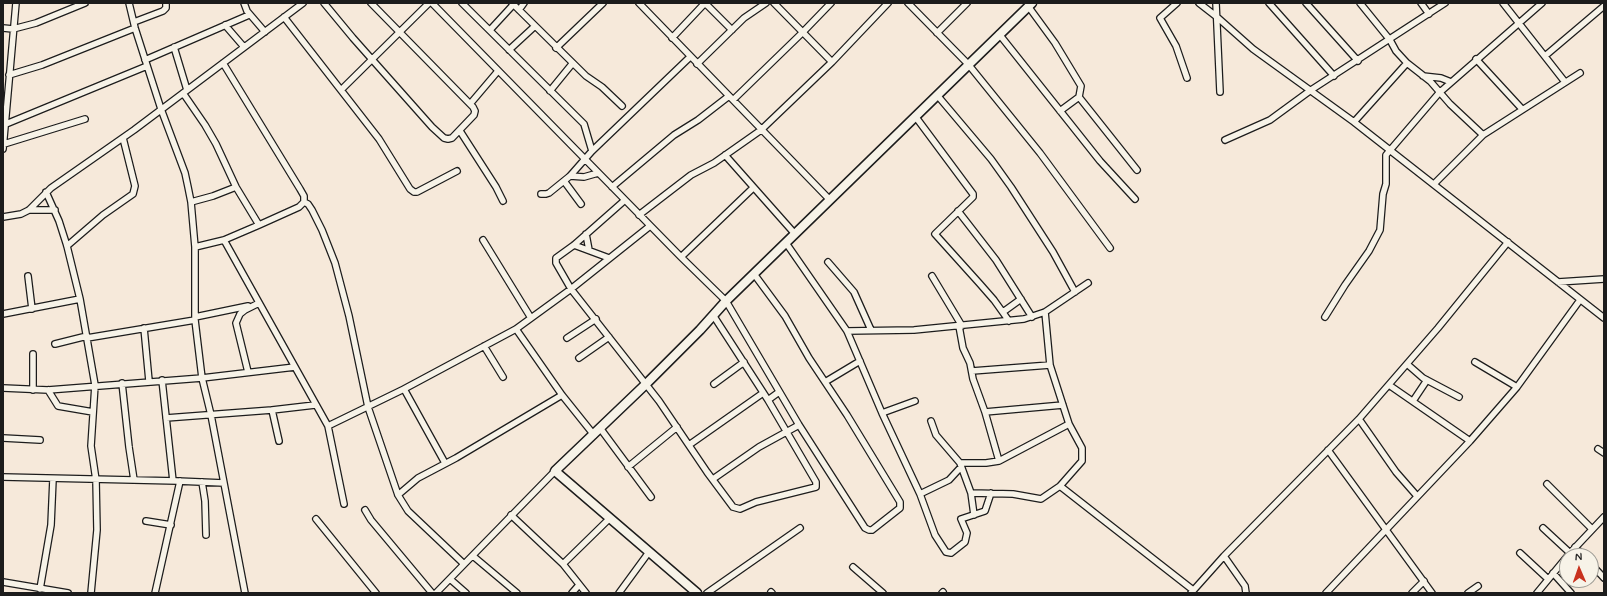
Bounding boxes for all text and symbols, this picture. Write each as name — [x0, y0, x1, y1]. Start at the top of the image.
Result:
north arrow — [1559, 548, 1599, 588]
text: N — [1575, 550, 1583, 564]

